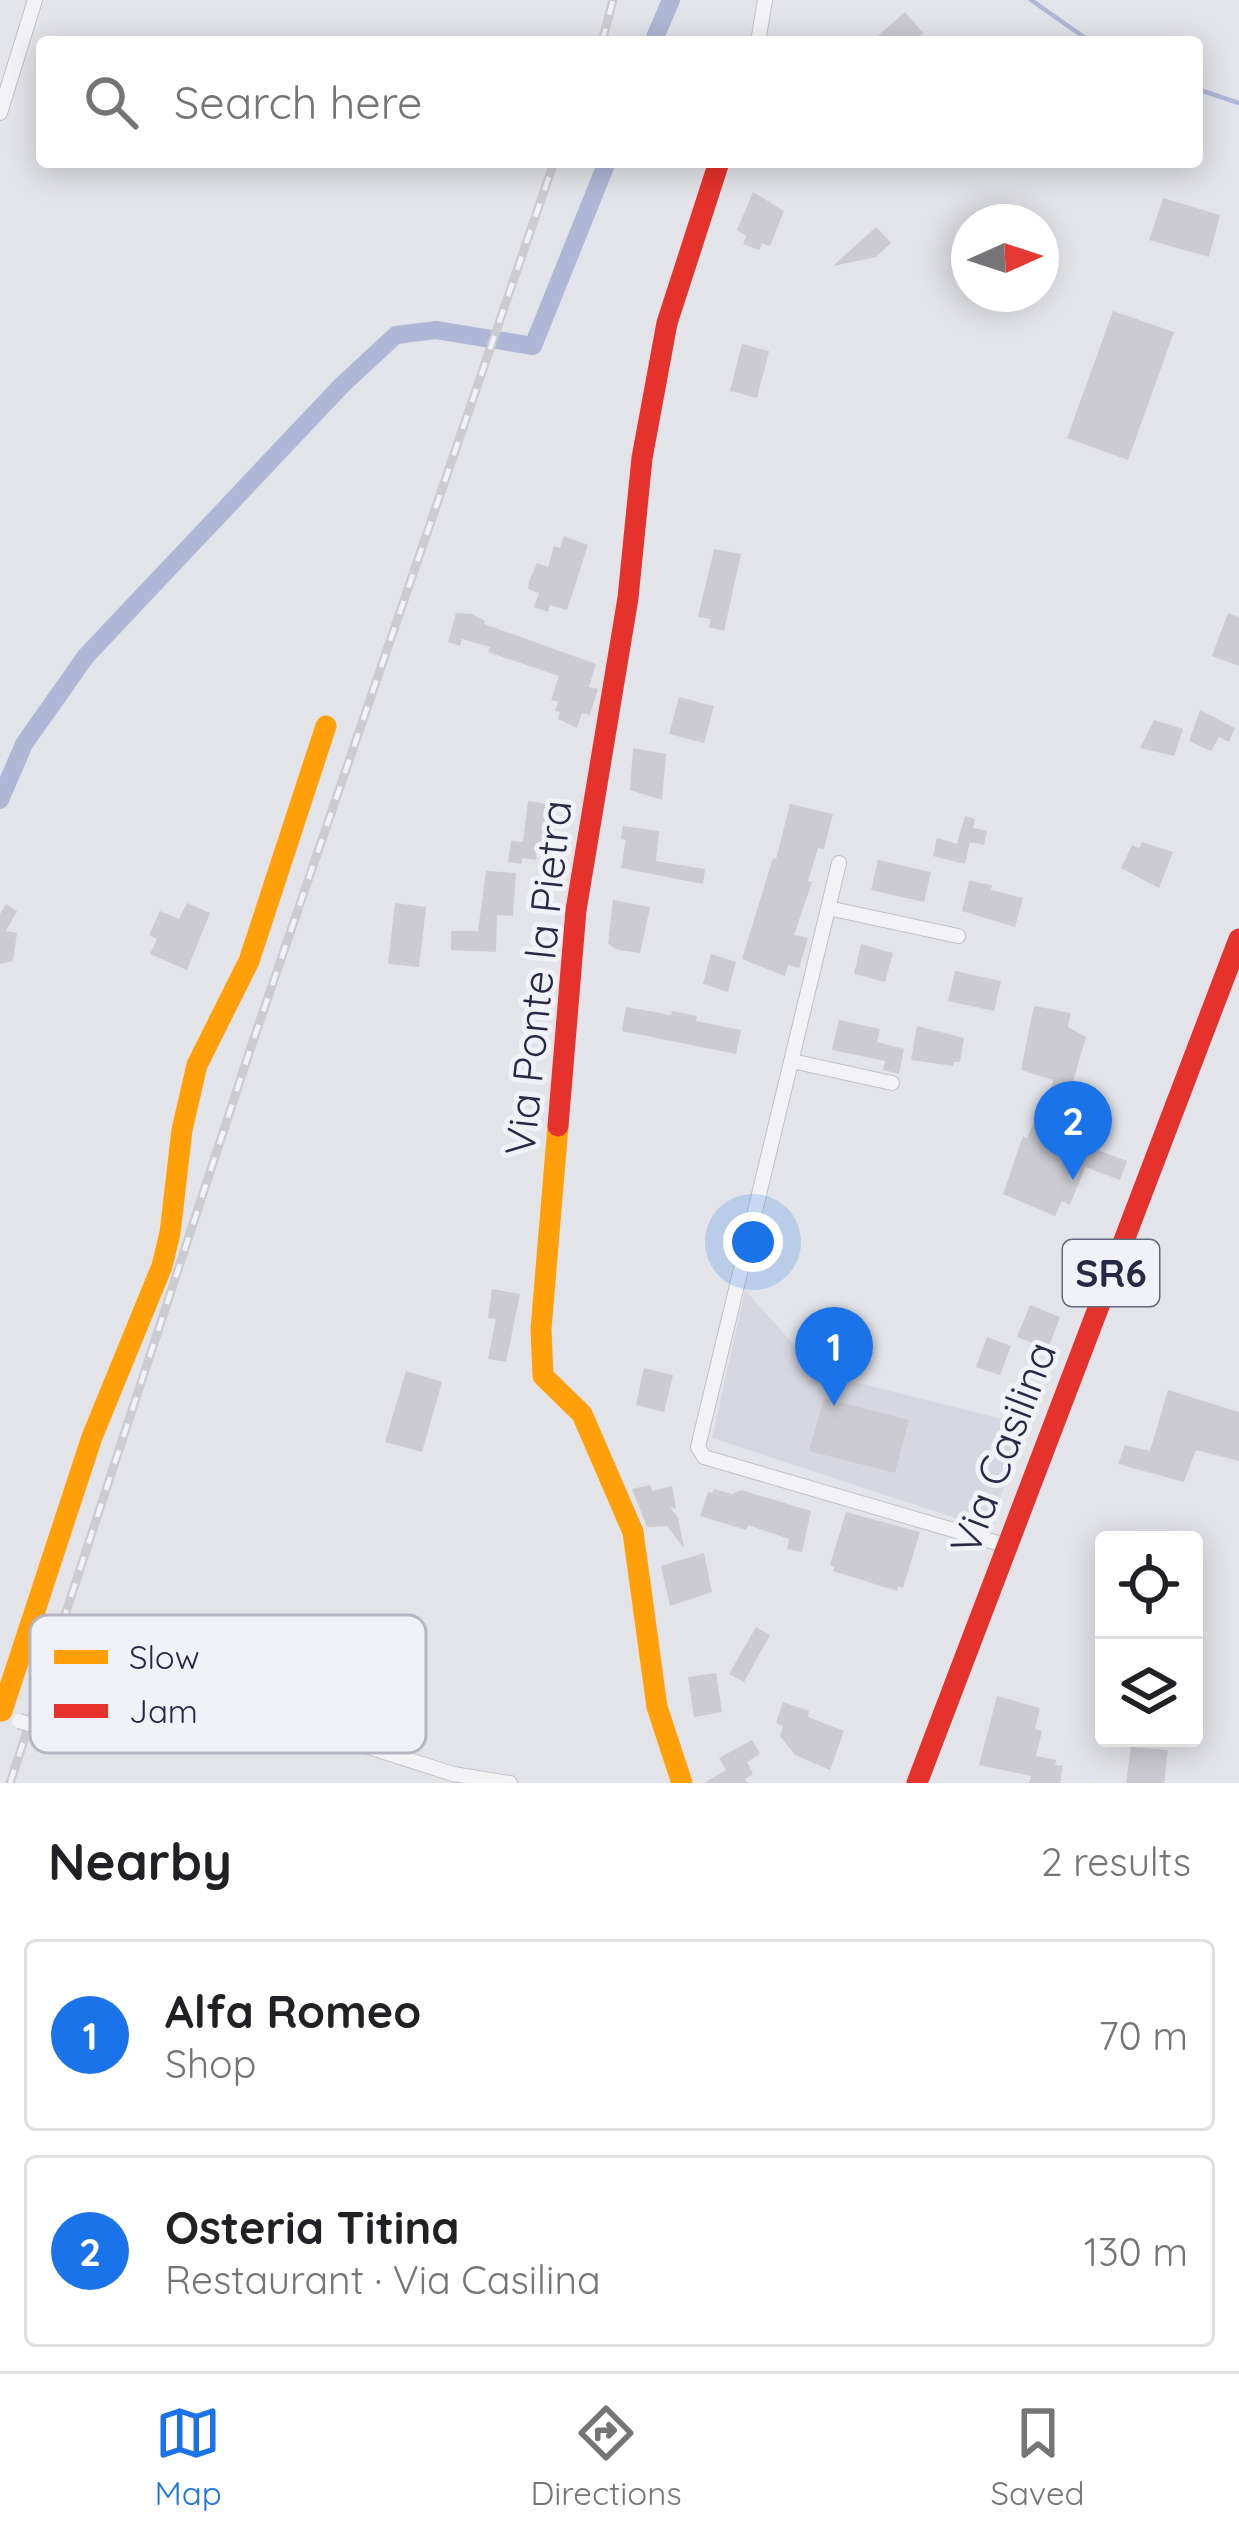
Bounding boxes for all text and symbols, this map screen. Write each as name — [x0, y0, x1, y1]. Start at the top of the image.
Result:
search box — [36, 36, 1203, 168]
icon: search — [78, 69, 144, 135]
text: Search here — [174, 74, 422, 130]
north arrow — [951, 204, 1059, 312]
street label: Via Ponte la Pietra — [492, 798, 583, 1158]
pin: 2 — [1034, 1081, 1112, 1180]
your location — [723, 1212, 783, 1272]
road number: SR6 — [1063, 1240, 1159, 1306]
pin: 1 — [795, 1307, 873, 1406]
street label: Via Casilina — [938, 1334, 1067, 1562]
map controls — [1095, 1531, 1203, 1747]
button: locate — [1095, 1531, 1203, 1639]
legend — [30, 1615, 426, 1753]
text: Slow — [129, 1636, 200, 1677]
button: layers — [1095, 1639, 1203, 1747]
text: Jam — [129, 1690, 198, 1731]
text: Nearby — [48, 1829, 232, 1893]
text: 2 results — [1041, 1837, 1191, 1886]
text: Alfa Romeo — [165, 1983, 421, 2039]
text: 1 — [82, 2011, 98, 2060]
text: 70 m — [1099, 2011, 1188, 2060]
text: Shop — [165, 2039, 256, 2088]
text: Osteria Titina — [165, 2199, 459, 2255]
text: 2 — [79, 2227, 101, 2276]
text: 130 m — [1084, 2227, 1188, 2276]
text: Restaurant · Via Casilina — [165, 2255, 601, 2304]
tab: Map — [154, 2400, 222, 2513]
tab: Directions — [530, 2400, 682, 2513]
tab: Saved — [991, 2400, 1085, 2513]

